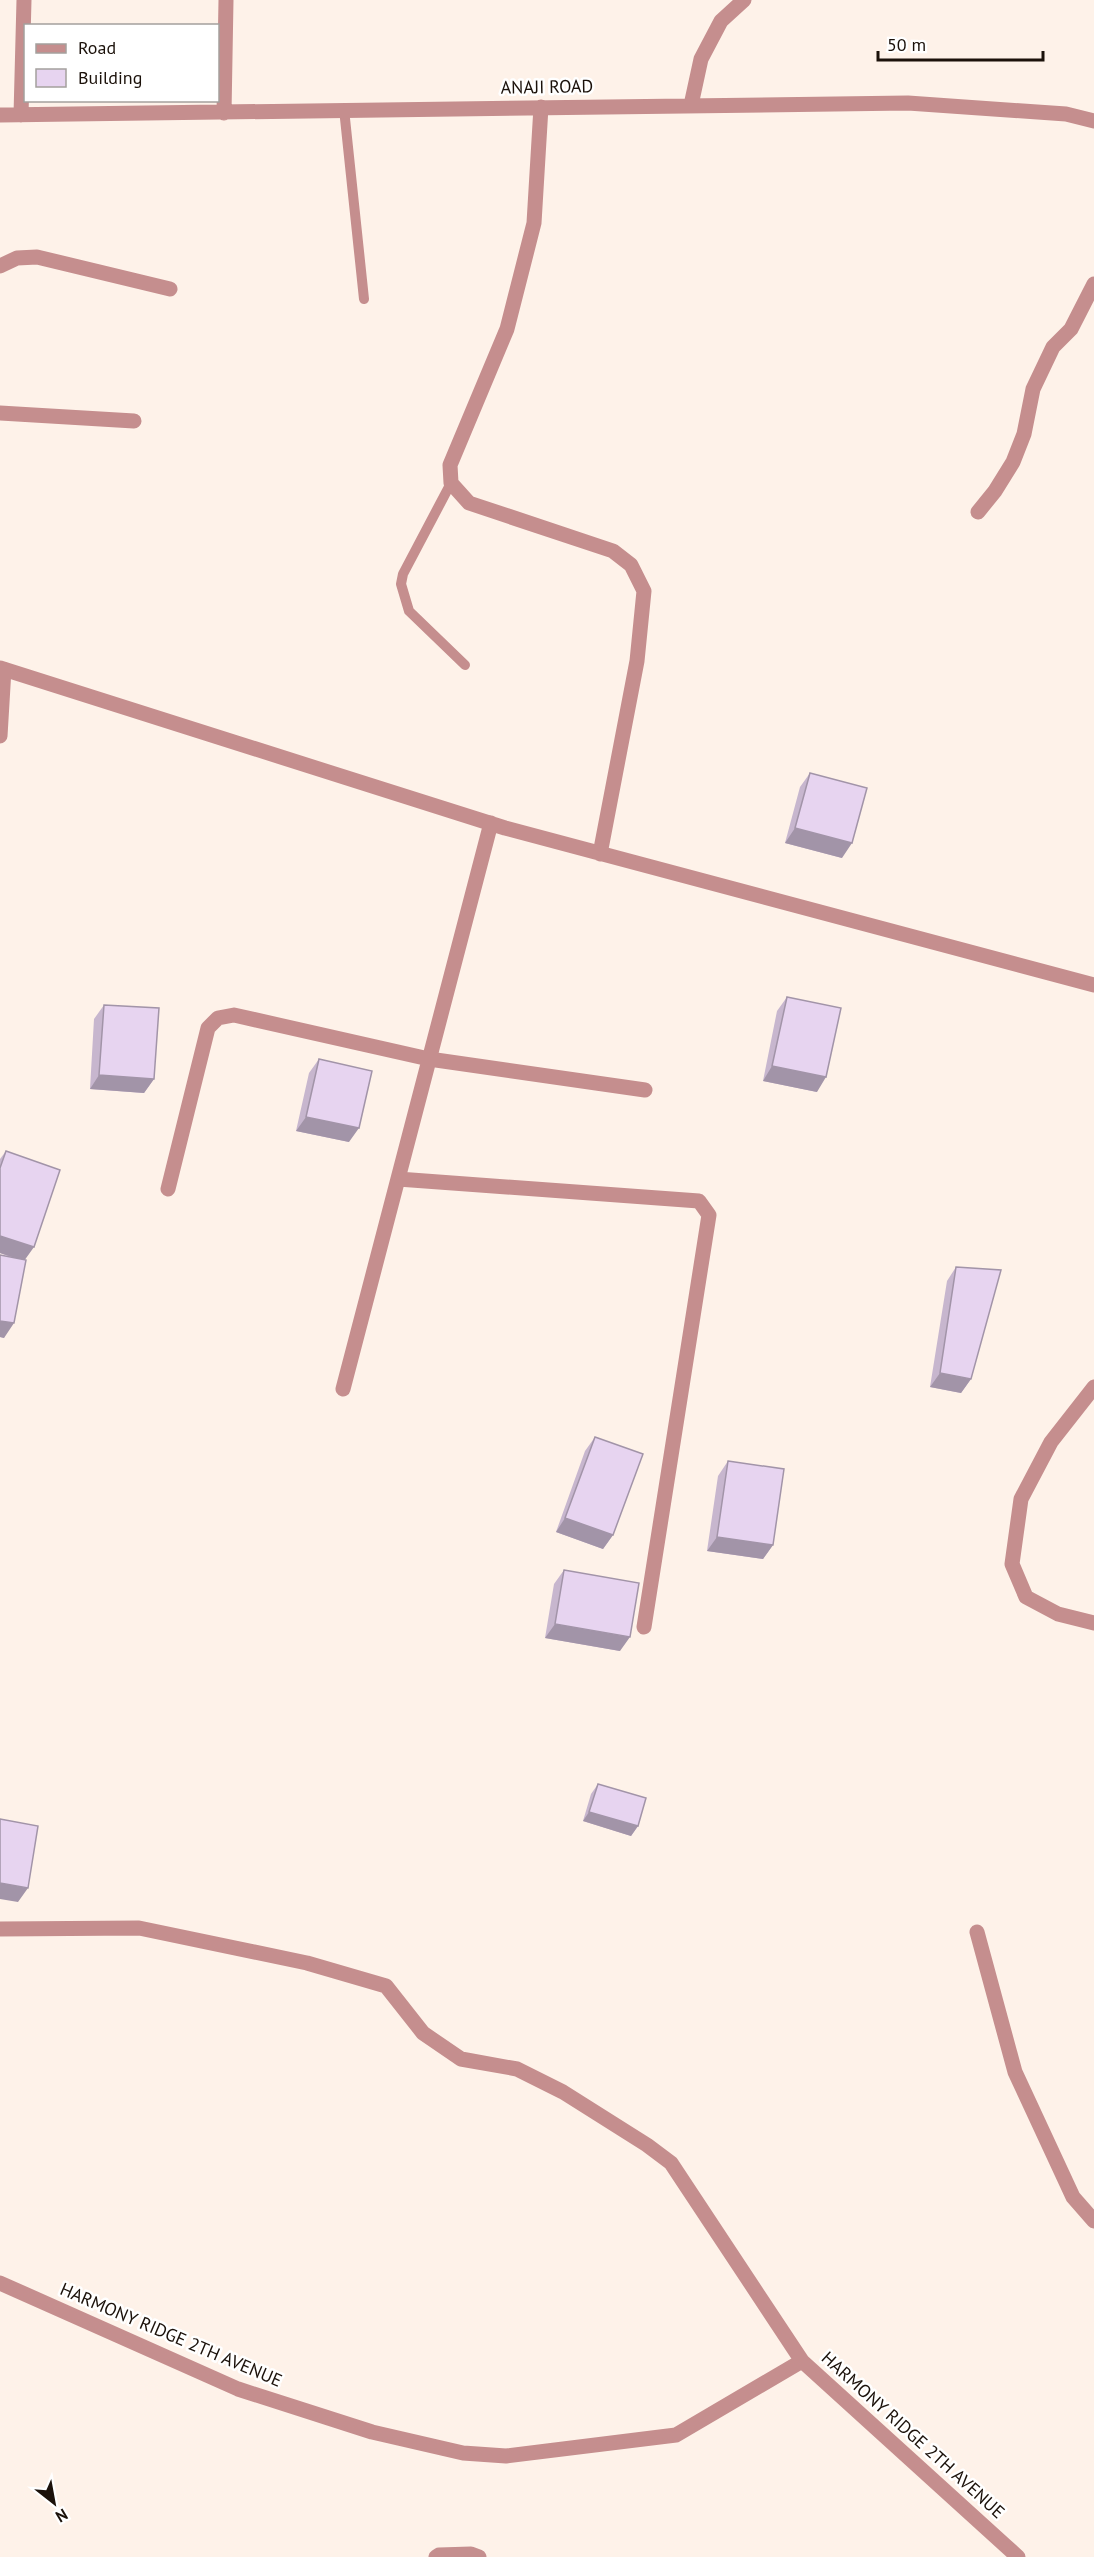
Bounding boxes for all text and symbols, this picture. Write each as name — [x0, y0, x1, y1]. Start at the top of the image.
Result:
legend — [24, 24, 219, 102]
scale bar — [878, 24, 1043, 62]
text: 50 m — [887, 33, 926, 56]
text: Road — [78, 36, 116, 59]
text: Building — [78, 66, 142, 89]
street label: ANAJI ROAD — [501, 74, 593, 99]
street label: HARMONY RIDGE 2TH AVENUE — [57, 2277, 286, 2392]
street label: HARMONY RIDGE 2TH AVENUE — [817, 2346, 1010, 2523]
north arrow — [24, 2473, 84, 2533]
text: N — [52, 2505, 71, 2527]

